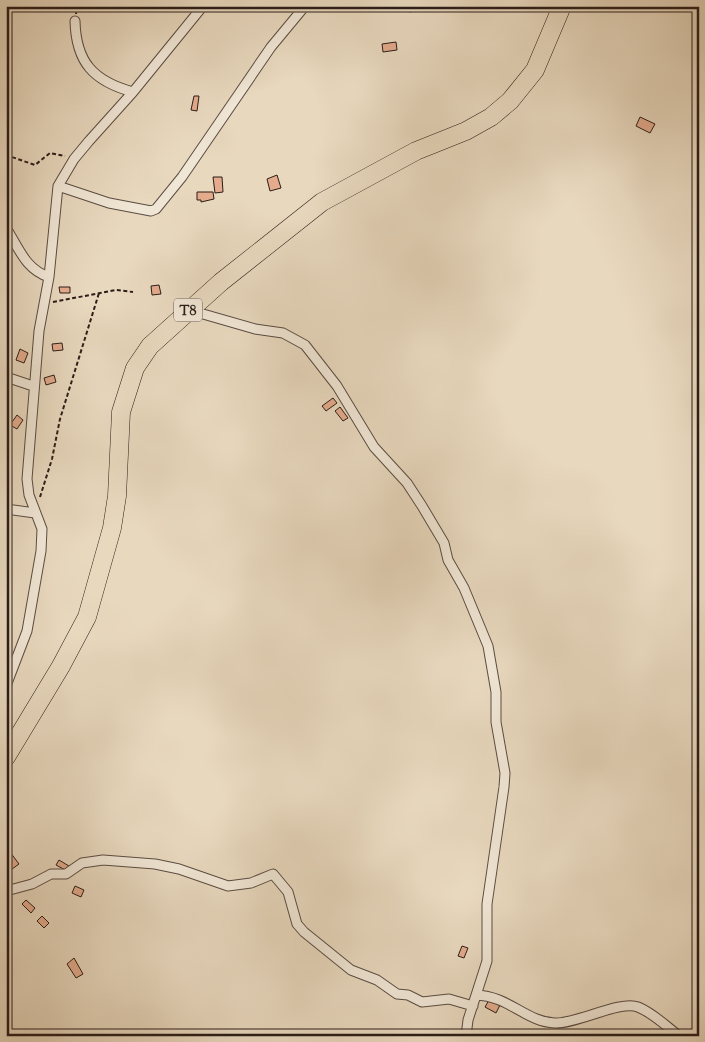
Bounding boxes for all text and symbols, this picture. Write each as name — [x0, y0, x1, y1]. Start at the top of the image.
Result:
road number: T8 — [174, 298, 202, 322]

